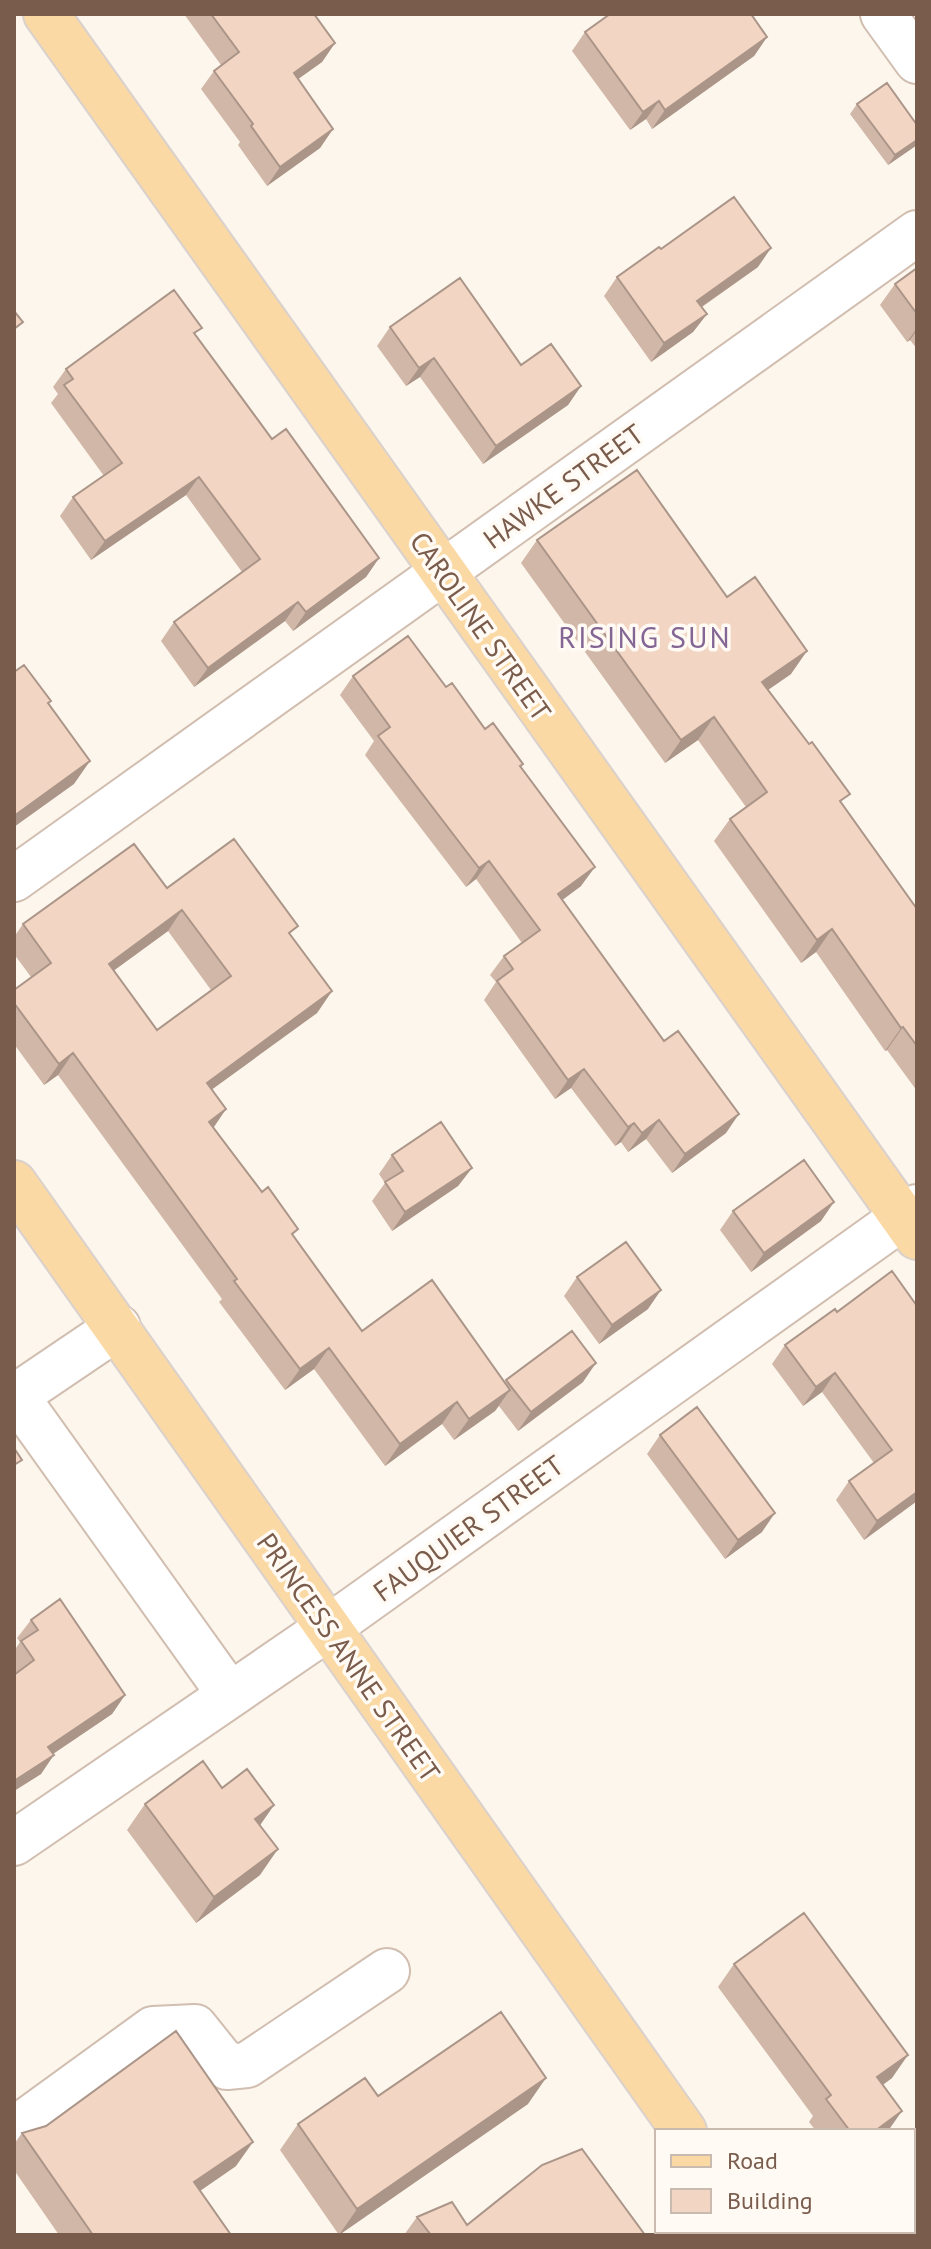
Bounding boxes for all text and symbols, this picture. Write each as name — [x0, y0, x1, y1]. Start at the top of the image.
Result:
street label: HAWKE STREET — [475, 415, 651, 557]
street label: CAROLINE STREET — [402, 524, 560, 728]
district label: RISING SUN — [558, 617, 732, 656]
street label: FAUQUIER STREET — [366, 1446, 571, 1610]
street label: PRINCESS ANNE STREET — [249, 1525, 449, 1789]
legend — [655, 2129, 915, 2233]
text: Road — [727, 2145, 778, 2176]
text: Building — [727, 2185, 813, 2216]

